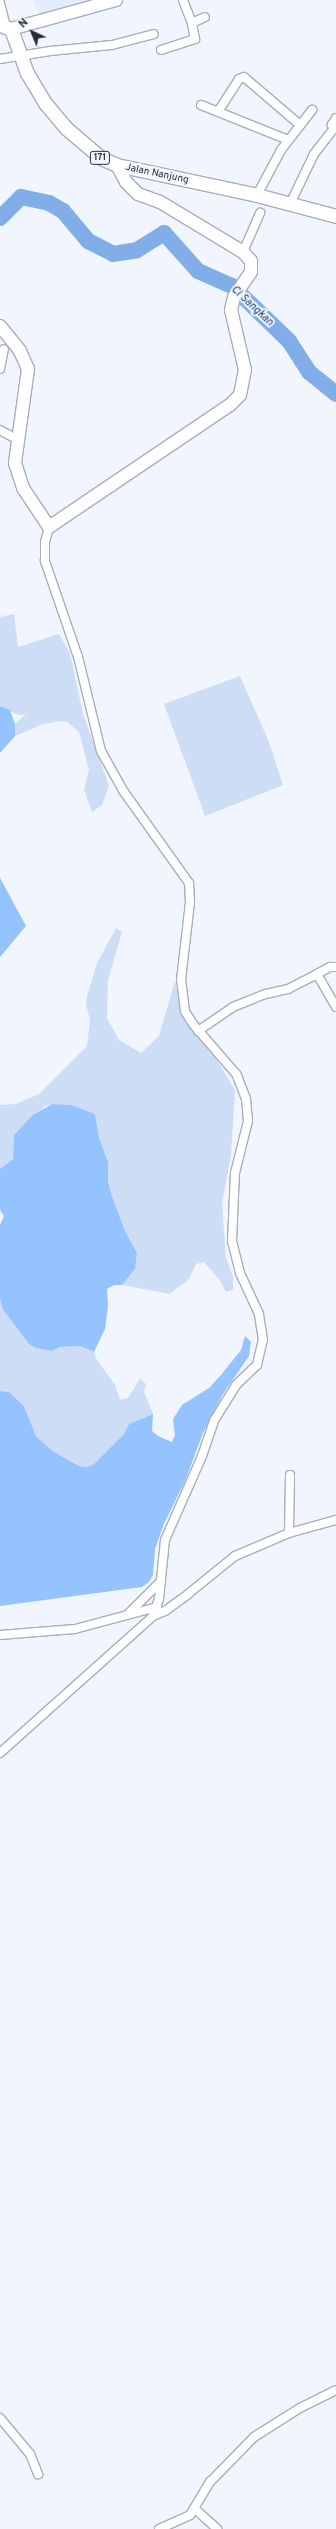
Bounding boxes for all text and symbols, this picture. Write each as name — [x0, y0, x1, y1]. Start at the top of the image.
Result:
north arrow — [12, 12, 52, 52]
text: N — [16, 16, 31, 31]
road number: 171 — [89, 151, 111, 165]
street label: Jalan Nanjung — [124, 161, 190, 187]
water label: Ci Sangkan — [228, 283, 276, 329]

